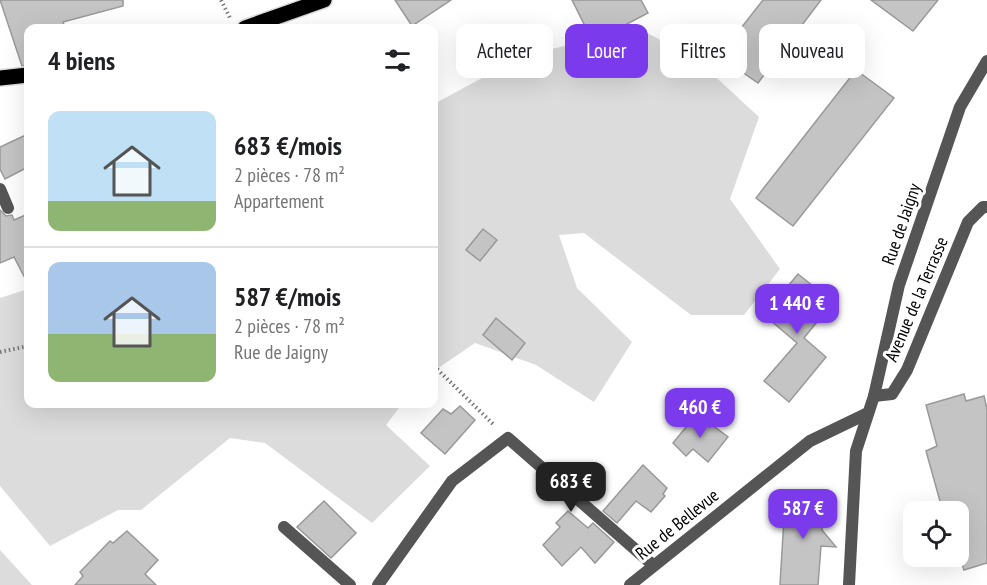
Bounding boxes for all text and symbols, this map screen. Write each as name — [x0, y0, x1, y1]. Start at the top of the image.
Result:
chip: Acheter — [456, 24, 553, 78]
chip: Louer — [565, 24, 648, 78]
chip: Filtres — [660, 24, 747, 78]
chip: Nouveau — [759, 24, 865, 78]
text: 4 biens — [48, 44, 115, 77]
icon: filters — [381, 44, 414, 77]
text: 683 €/mois — [234, 129, 342, 162]
icon: home — [96, 135, 168, 207]
text: 2 pièces · 78 m² — [234, 162, 345, 188]
street label: Rue de Jaigny — [876, 180, 926, 268]
text: Appartement — [234, 188, 324, 214]
street label: Avenue de la Terrasse — [879, 233, 953, 365]
text: 587 €/mois — [234, 280, 341, 313]
pin: 1 440 € — [742, 284, 852, 335]
icon: home — [96, 286, 168, 358]
text: 1 440 € — [769, 290, 825, 316]
text: 2 pièces · 78 m² — [234, 313, 345, 339]
text: Rue de Jaigny — [234, 339, 328, 365]
pin: 460 € — [658, 388, 742, 439]
text: 460 € — [679, 394, 721, 420]
pin: 683 € — [529, 462, 613, 513]
text: 683 € — [550, 468, 592, 494]
street label: Rue de Bellevue — [631, 483, 723, 565]
pin: 587 € — [761, 489, 845, 540]
text: 587 € — [782, 495, 824, 521]
map controls — [903, 501, 969, 567]
button: locate — [903, 501, 969, 567]

